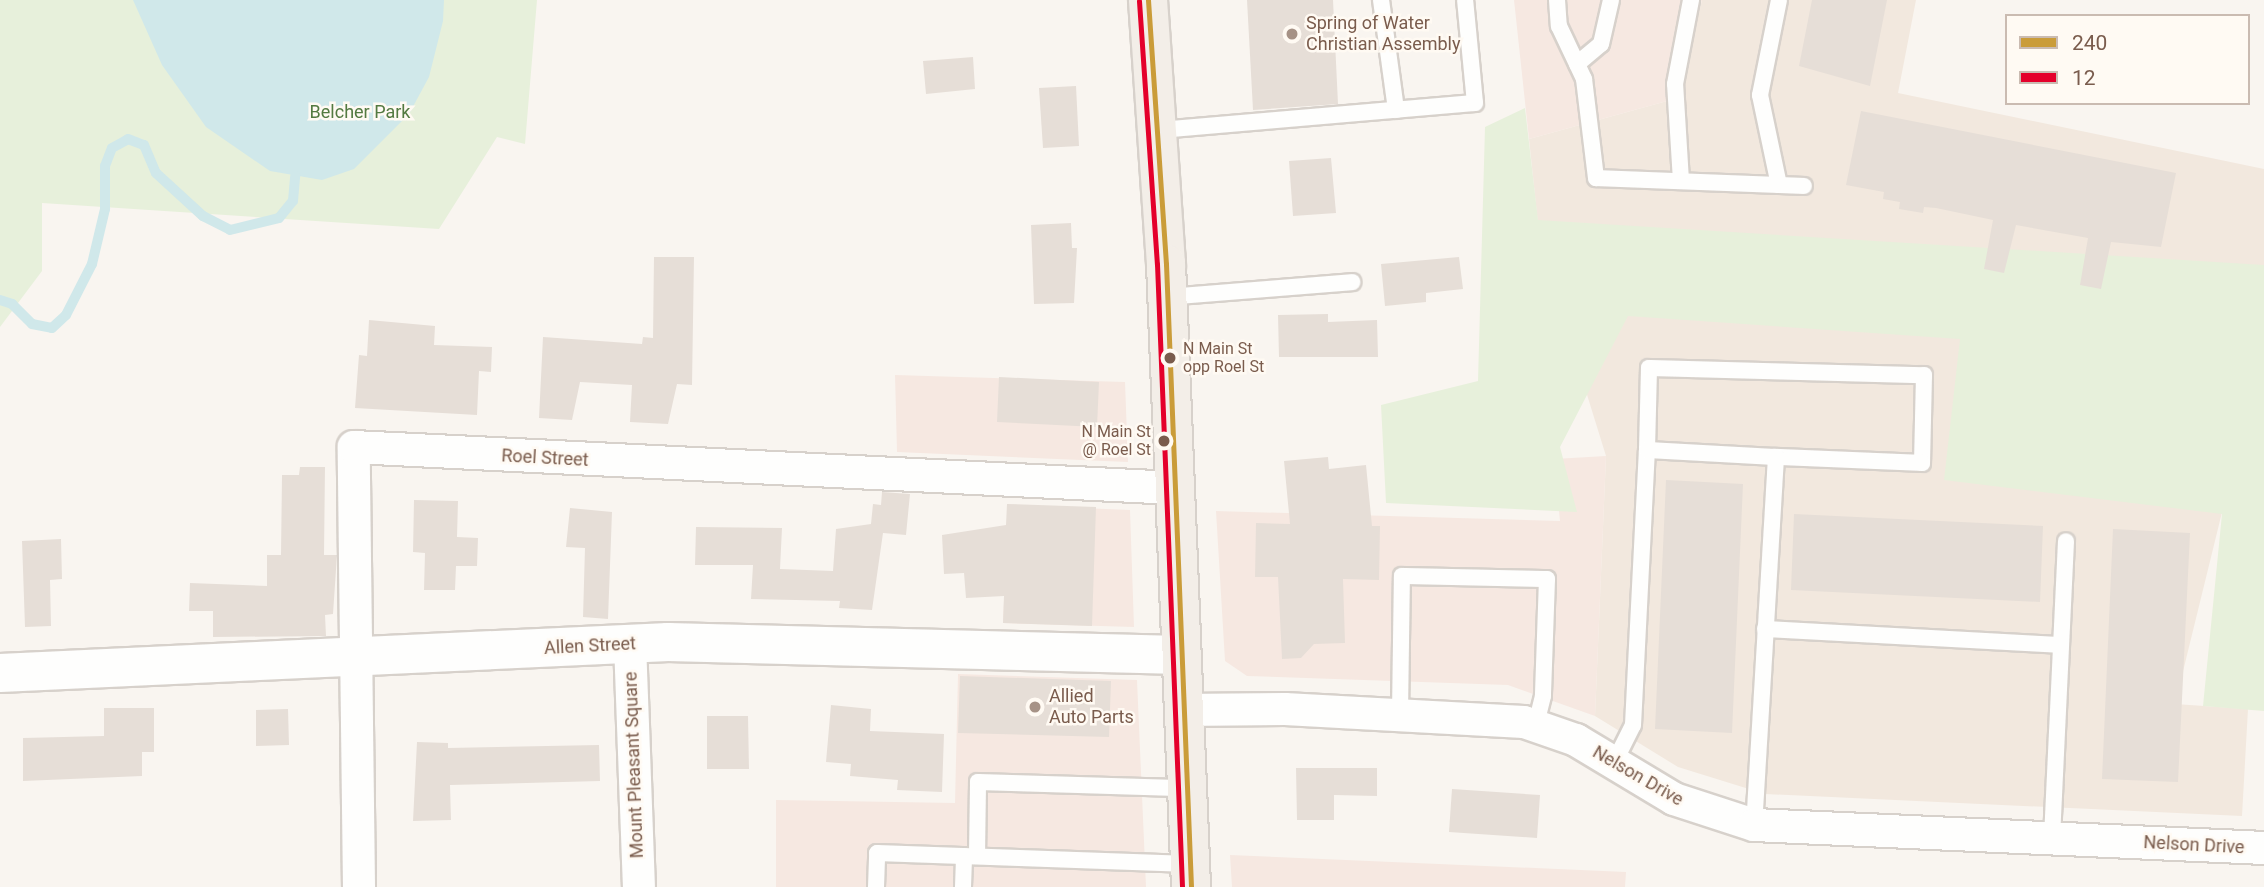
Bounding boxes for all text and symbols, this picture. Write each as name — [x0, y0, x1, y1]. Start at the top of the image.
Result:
place label: Spring of Water Christian Assembly — [1306, 13, 1461, 56]
legend — [2005, 14, 2250, 105]
marker: Spring of Water Christian Assembly — [1284, 26, 1300, 42]
text: 240 — [2072, 31, 2107, 55]
text: 12 — [2072, 66, 2096, 90]
park label: Belcher Park — [310, 101, 410, 123]
place label: N Main St opp Roel St — [1183, 339, 1264, 377]
marker: N Main St opp Roel St — [1163, 351, 1177, 365]
place label: N Main St @ Roel St — [1082, 422, 1151, 460]
marker: N Main St @ Roel St — [1157, 434, 1171, 448]
street label: Roel Street — [501, 445, 589, 471]
street label: Allen Street — [544, 633, 636, 659]
street label: Mount Pleasant Square — [620, 671, 648, 859]
place label: Allied Auto Parts — [1049, 686, 1134, 728]
marker: Allied Auto Parts — [1027, 699, 1043, 715]
street label: Nelson Drive — [1589, 741, 1687, 811]
street label: Nelson Drive — [2143, 832, 2245, 858]

